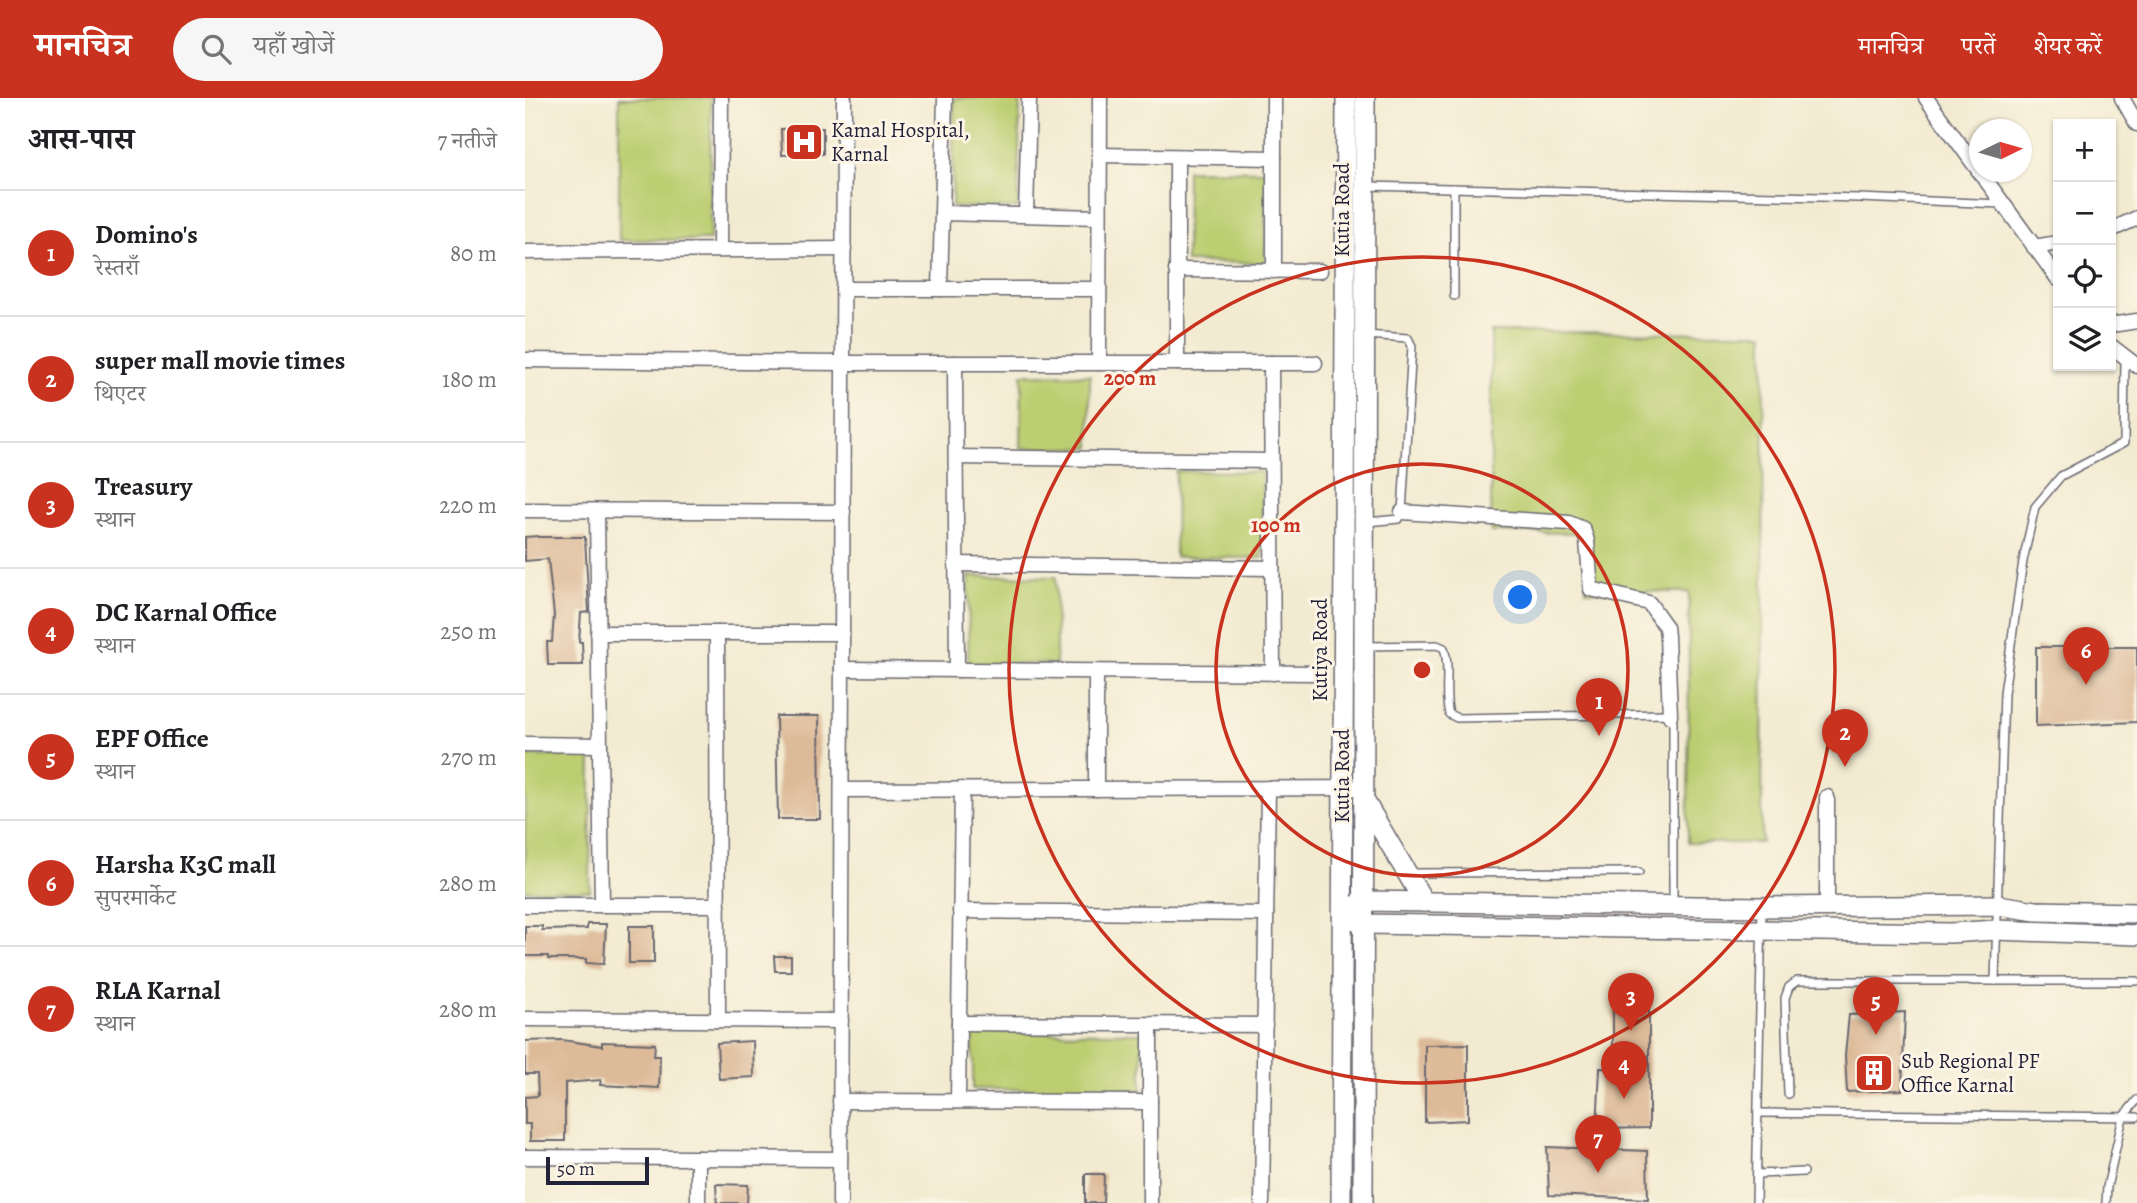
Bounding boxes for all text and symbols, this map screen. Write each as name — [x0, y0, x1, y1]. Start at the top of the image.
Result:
search box — [173, 18, 663, 81]
text: मानचित्र — [35, 22, 131, 67]
text: यहाँ खोजें — [253, 28, 334, 63]
icon: search — [197, 30, 235, 68]
text: मानचित्र — [1858, 30, 1923, 62]
text: परतें — [1961, 30, 1996, 62]
text: शेयर करें — [2034, 30, 2102, 62]
place label: Kamal Hospital, Karnal — [831, 116, 970, 168]
text: आस-पास — [28, 119, 134, 159]
north arrow — [1969, 119, 2032, 182]
map controls — [2053, 119, 2116, 371]
button: + — [2053, 119, 2116, 182]
hospital icon: Kamal Hospital, Karnal — [783, 121, 825, 163]
text: 7 नतीजे — [438, 125, 497, 156]
street label: Kutia Road — [1328, 162, 1356, 257]
button: − — [2053, 182, 2116, 245]
text: Domino's — [95, 217, 198, 252]
text: 1 — [47, 238, 55, 269]
text: 80 m — [450, 238, 497, 269]
button: locate — [2053, 245, 2116, 308]
text: रेस्तराँ — [95, 252, 139, 283]
button: layers — [2053, 308, 2116, 371]
text: super mall movie times — [95, 343, 345, 378]
text: 2 — [45, 364, 57, 395]
text: 180 m — [442, 364, 497, 395]
text: 200 m — [1104, 364, 1157, 392]
text: थिएटर — [95, 378, 146, 409]
text: Treasury — [95, 469, 192, 504]
text: 3 — [46, 490, 56, 521]
text: 220 m — [439, 490, 497, 521]
text: स्थान — [95, 504, 135, 535]
text: 100 m — [1251, 511, 1301, 539]
your location — [1503, 580, 1537, 614]
text: DC Karnal Office — [95, 595, 277, 630]
street label: Kutiya Road — [1306, 597, 1334, 702]
text: 4 — [46, 616, 56, 647]
text: 250 m — [440, 616, 497, 647]
pin: 6 — [2063, 627, 2109, 685]
text: स्थान — [95, 630, 135, 661]
centre of rings — [1410, 658, 1434, 682]
pin: 1 — [1576, 678, 1622, 736]
pin: 2 — [1822, 709, 1868, 767]
text: EPF Office — [95, 721, 209, 756]
street label: Kutia Road — [1328, 728, 1356, 823]
text: 5 — [46, 742, 56, 773]
text: 270 m — [440, 742, 497, 773]
text: स्थान — [95, 756, 135, 787]
text: Harsha K3C mall — [95, 847, 276, 882]
text: 6 — [46, 868, 56, 899]
text: 280 m — [439, 868, 497, 899]
text: सुपरमार्केट — [95, 882, 176, 913]
text: RLA Karnal — [95, 973, 221, 1008]
pin: 3 — [1608, 973, 1654, 1031]
pin: 5 — [1853, 977, 1899, 1035]
text: 7 — [46, 994, 56, 1025]
text: 280 m — [439, 994, 497, 1025]
text: स्थान — [95, 1008, 135, 1039]
pin: 4 — [1601, 1041, 1647, 1099]
place label: Sub Regional PF Office Karnal — [1901, 1047, 2040, 1099]
building icon: Sub Regional PF Office Karnal — [1853, 1052, 1895, 1094]
pin: 7 — [1575, 1115, 1621, 1173]
scale bar — [546, 1154, 649, 1186]
text: 50 m — [557, 1156, 595, 1182]

